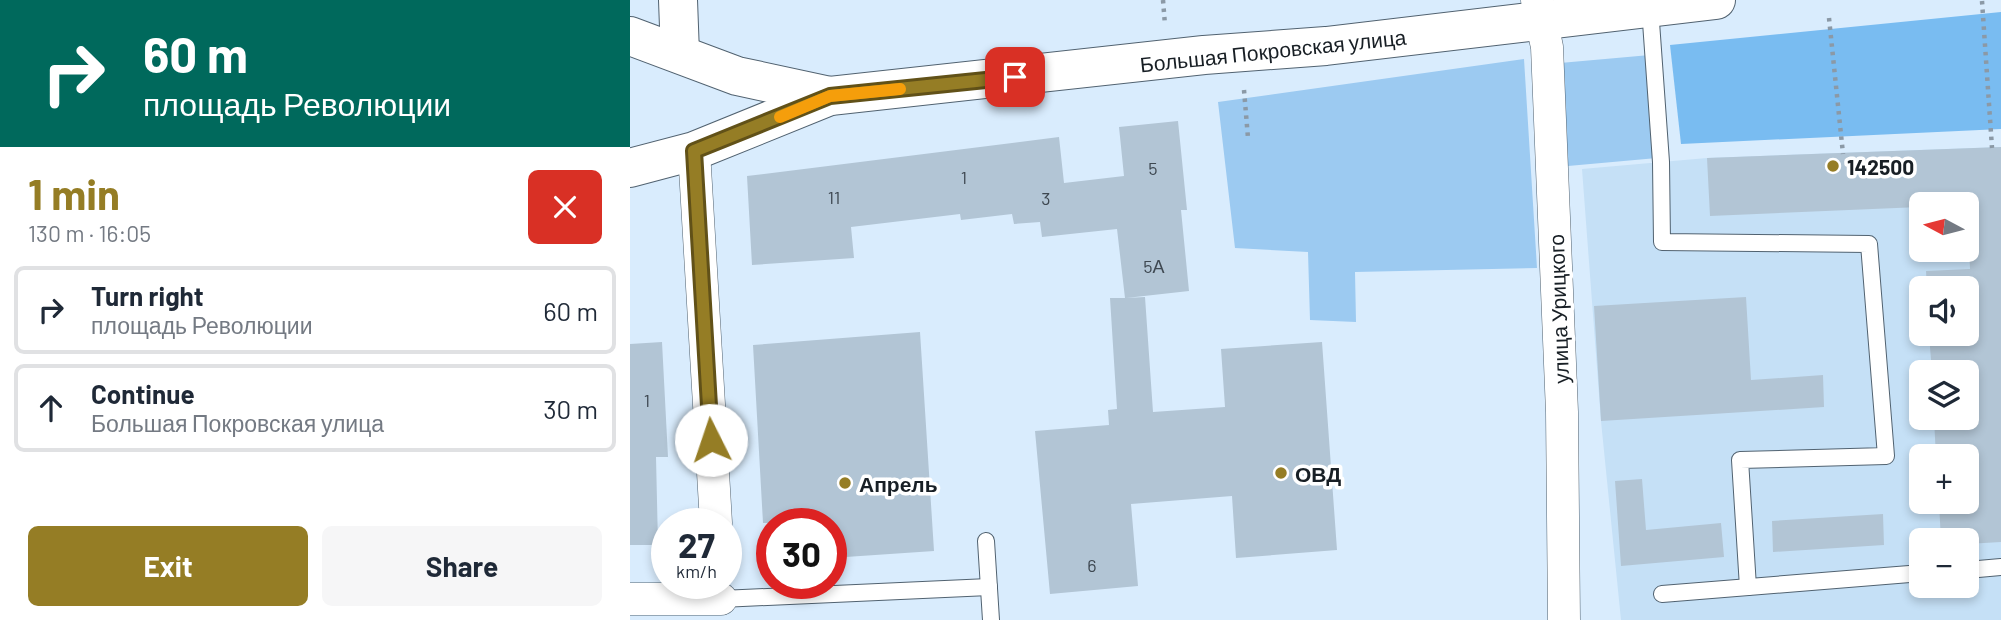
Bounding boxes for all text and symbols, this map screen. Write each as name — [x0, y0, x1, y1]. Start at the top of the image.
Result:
text: 60 m — [143, 24, 248, 83]
street label: Большая Покровская улица — [1139, 24, 1408, 76]
icon: right — [28, 28, 119, 119]
pin — [985, 47, 1045, 107]
icon: arrive — [996, 58, 1034, 96]
text: площадь Революции — [143, 84, 451, 122]
place label: 142500 — [1847, 154, 1914, 179]
house number: 5 — [1148, 157, 1158, 179]
marker: 142500 — [1825, 158, 1841, 174]
house number: 1 — [961, 166, 967, 188]
text: 1 min — [28, 168, 120, 218]
button: close — [528, 170, 602, 244]
house number: 11 — [828, 186, 840, 208]
house number: 3 — [1041, 187, 1051, 209]
north arrow — [1909, 192, 1979, 262]
map controls — [1909, 192, 1979, 598]
text: 130 m · 16:05 — [28, 219, 151, 247]
street label: улица Урицкого — [1543, 234, 1573, 384]
house number: 5А — [1143, 255, 1165, 277]
button: sound — [1909, 276, 1979, 346]
text: Turn right — [91, 280, 204, 311]
icon: right — [32, 291, 70, 329]
text: 60 m — [543, 295, 598, 326]
text: площадь Революции — [91, 311, 313, 339]
button: layers — [1909, 360, 1979, 430]
text: Continue — [91, 378, 195, 409]
icon: ahead — [32, 389, 70, 427]
house number: 1 — [644, 389, 650, 411]
text: 30 m — [543, 393, 598, 424]
position arrow — [674, 403, 748, 477]
text: Большая Покровская улица — [91, 409, 384, 437]
button: + — [1909, 444, 1979, 514]
place label: ОВД — [1295, 461, 1341, 486]
marker: ОВД — [1273, 465, 1289, 481]
place label: Апрель — [859, 471, 938, 496]
marker: Апрель — [837, 475, 853, 491]
speed limit sign: 30 — [756, 508, 847, 599]
text: 27 — [678, 523, 715, 565]
button: Exit — [28, 526, 308, 606]
button: Share — [322, 526, 602, 606]
button: − — [1909, 528, 1979, 598]
house number: 6 — [1087, 554, 1097, 576]
text: km/h — [676, 560, 717, 582]

